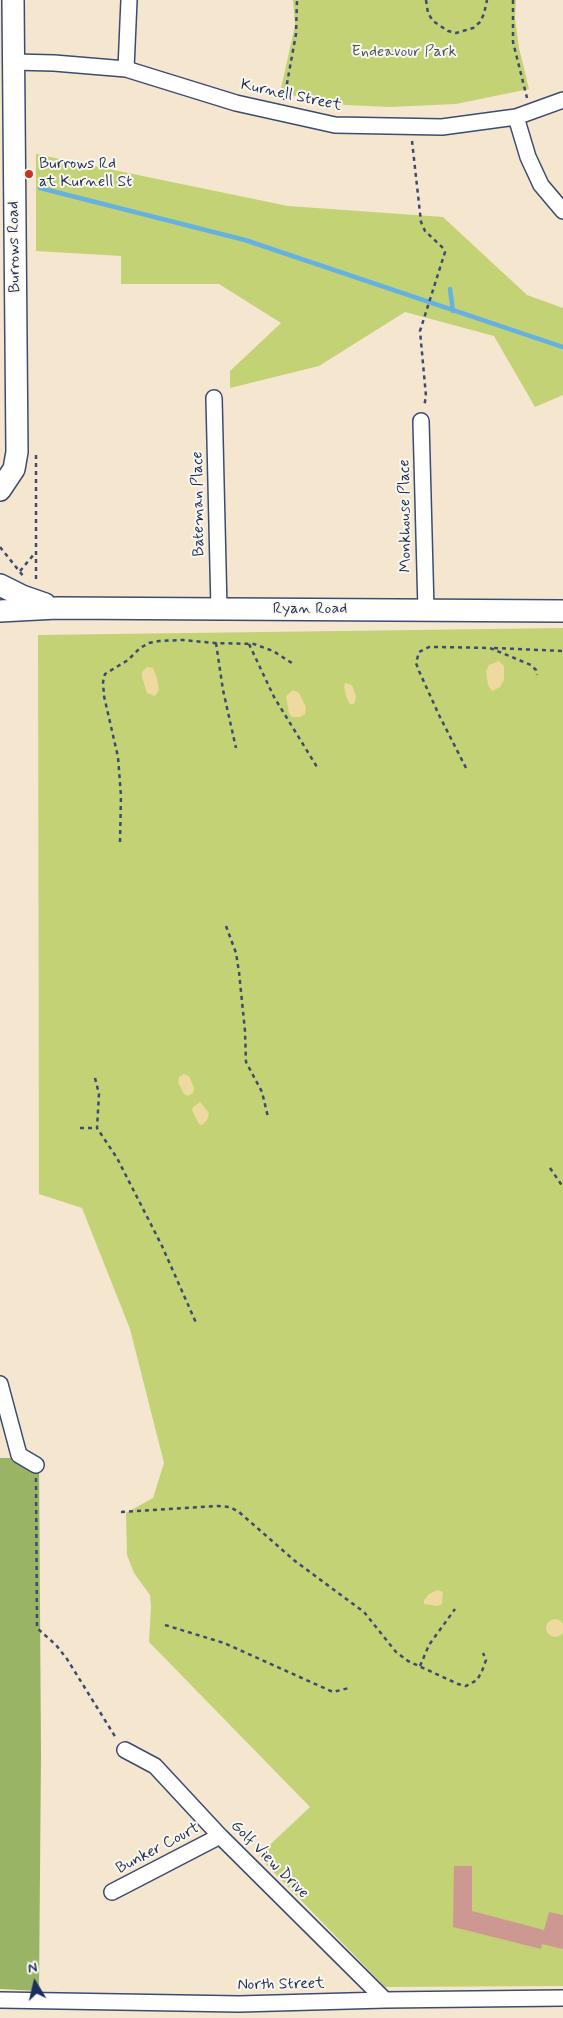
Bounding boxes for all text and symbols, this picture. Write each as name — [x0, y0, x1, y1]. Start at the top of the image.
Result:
park label: Endeavour Park — [352, 43, 456, 63]
street label: Kurnell Street — [239, 76, 343, 116]
place label: Burrows Rd at Kurnell St — [39, 155, 132, 193]
marker: Burrows Rd at Kurnell St — [23, 168, 35, 180]
street label: Burrows Road — [5, 201, 25, 293]
street label: Bateman Place — [188, 451, 210, 557]
street label: Monkhouse Place — [395, 459, 417, 573]
street label: Ryan Road — [273, 600, 347, 620]
street label: Golf View Drive — [226, 1817, 312, 1903]
street label: Bunker Court — [113, 1819, 203, 1879]
north arrow — [10, 1958, 60, 2008]
text: N — [27, 1959, 39, 1978]
street label: North Street — [237, 1975, 325, 1995]

